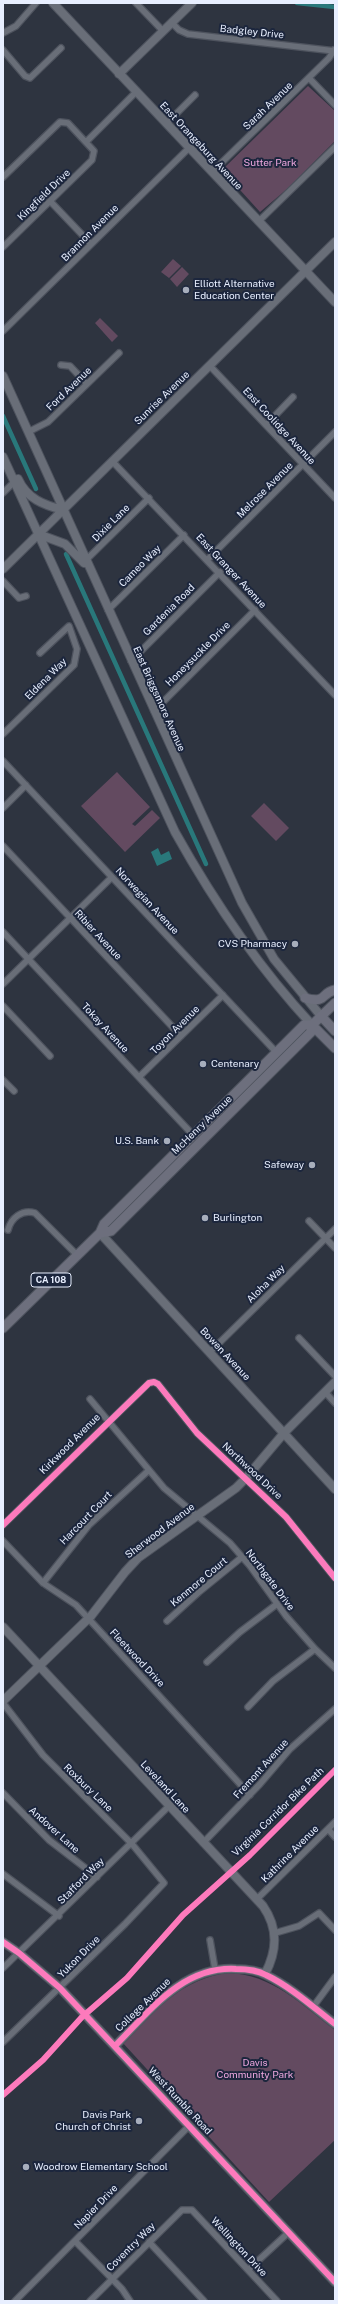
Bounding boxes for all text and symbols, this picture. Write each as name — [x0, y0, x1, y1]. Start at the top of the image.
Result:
street label: Badgley Drive — [219, 23, 285, 41]
street label: Sarah Avenue — [241, 79, 295, 133]
street label: East Orangeburg Avenue — [157, 100, 245, 192]
park label: Sutter Park — [244, 157, 296, 169]
street label: Kingfield Drive — [15, 167, 73, 223]
street label: Brannon Avenue — [59, 202, 121, 264]
place label: Elliott Alternative Education Center — [194, 278, 275, 302]
marker: Elliott Alternative Education Center — [181, 285, 191, 295]
street label: Ford Avenue — [44, 365, 94, 413]
street label: Sunrise Avenue — [132, 369, 192, 427]
street label: East Coolidge Avenue — [240, 385, 318, 467]
street label: Melrose Avenue — [234, 459, 296, 521]
street label: Dixie Lane — [90, 502, 132, 544]
street label: East Granger Avenue — [193, 531, 269, 611]
street label: Cameo Way — [116, 542, 164, 590]
street label: Gardenia Road — [141, 582, 197, 638]
street label: Honeysuckle Drive — [163, 619, 233, 689]
street label: East Briggsmore Avenue — [130, 645, 188, 753]
street label: Eldena Way — [23, 656, 69, 702]
street label: Norwegian Avenue — [113, 865, 181, 937]
street label: Ribier Avenue — [72, 907, 124, 963]
place label: CVS Pharmacy — [218, 938, 287, 950]
marker: CVS Pharmacy — [290, 939, 300, 949]
street label: Tokay Avenue — [79, 1001, 131, 1055]
street label: Toyon Avenue — [148, 1003, 202, 1057]
place label: Centenary — [211, 1058, 259, 1070]
marker: Centenary — [198, 1059, 208, 1069]
street label: McHenry Avenue — [169, 1093, 235, 1157]
place label: U.S. Bank — [115, 1135, 159, 1147]
marker: U.S. Bank — [162, 1136, 172, 1146]
place label: Safeway — [264, 1159, 304, 1171]
marker: Safeway — [307, 1160, 317, 1170]
place label: Burlington — [213, 1212, 262, 1224]
marker: Burlington — [200, 1213, 210, 1223]
street label: Aloha Way — [244, 1262, 288, 1306]
road number: CA 108 — [31, 1273, 71, 1287]
street label: Bowen Avenue — [197, 1325, 253, 1383]
street label: Kirkwood Avenue — [37, 1411, 103, 1477]
street label: Northwood Drive — [219, 1440, 285, 1502]
street label: Harcourt Court — [57, 1489, 115, 1547]
street label: Sherwood Avenue — [123, 1501, 197, 1561]
street label: Northgate Drive — [243, 1547, 297, 1613]
street label: Kenmore Court — [168, 1555, 230, 1609]
street label: Fleetwood Drive — [107, 1626, 167, 1690]
street label: Fremont Avenue — [231, 1737, 291, 1801]
street label: Leveland Lane — [138, 1758, 192, 1816]
street label: Roxbury Lane — [61, 1762, 115, 1814]
street label: Virginia Corridor Bike Path — [230, 1765, 326, 1859]
street label: Andover Lane — [26, 1804, 82, 1856]
street label: Kathrine Avenue — [259, 1823, 321, 1885]
street label: Stafford Way — [55, 1855, 107, 1907]
street label: Yukon Drive — [55, 1933, 103, 1981]
street label: College Avenue — [113, 1976, 173, 2034]
park label: Davis Community Park — [217, 2057, 293, 2080]
street label: West Rumble Road — [146, 2065, 214, 2137]
place label: Davis Park Church of Christ — [55, 2109, 131, 2132]
marker: Davis Park Church of Christ — [134, 2116, 144, 2126]
place label: Woodrow Elementary School — [34, 2161, 168, 2173]
marker: Woodrow Elementary School — [21, 2162, 31, 2172]
street label: Napier Drive — [72, 2182, 120, 2232]
street label: Wellington Drive — [208, 2215, 270, 2279]
street label: Coventry Way — [104, 2220, 158, 2274]

